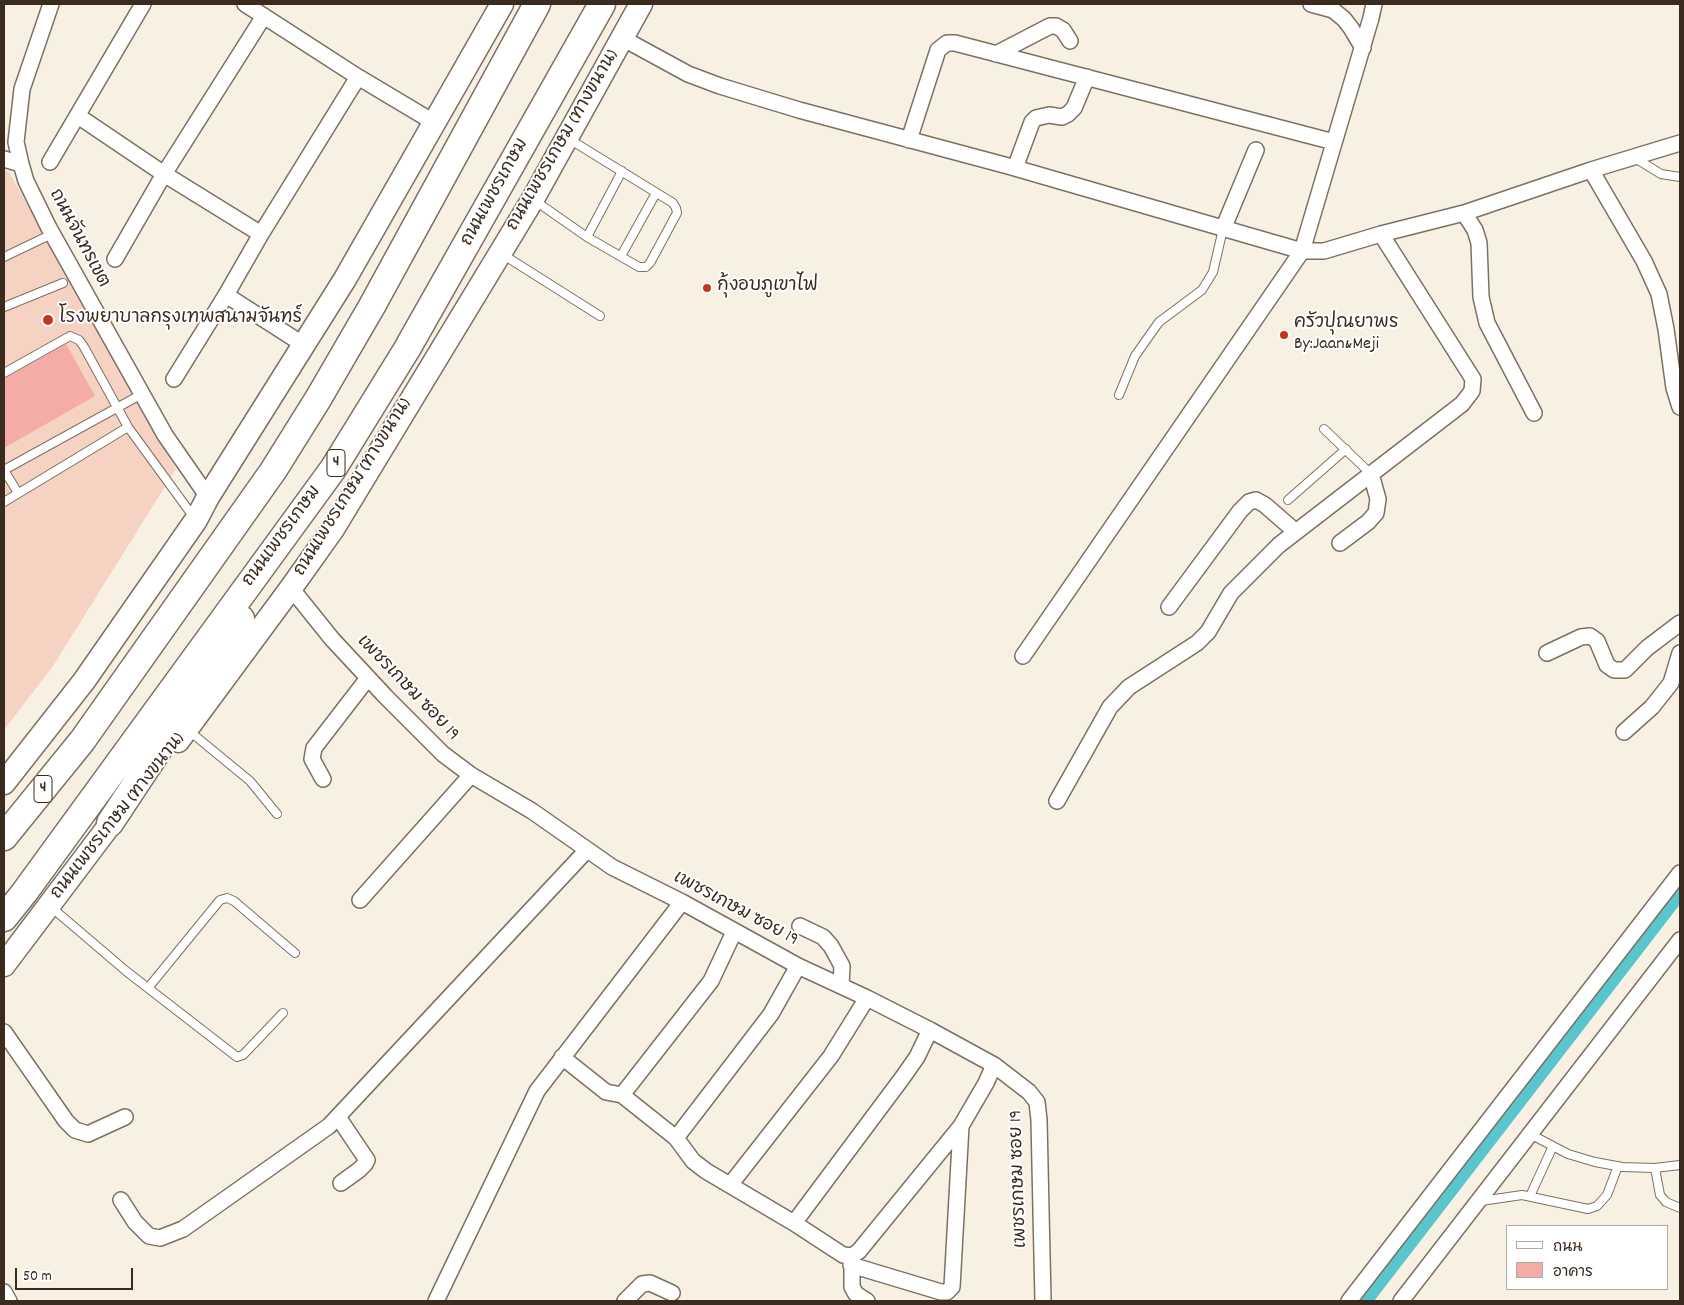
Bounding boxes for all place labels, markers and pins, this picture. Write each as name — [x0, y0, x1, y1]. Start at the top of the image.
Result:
place label: กุ้งอบภูเขาไฟ — [717, 277, 818, 299]
marker: กุ้งอบภูเขาไฟ — [701, 282, 713, 294]
place label: โรงพยาบาลกรุงเทพสนามจันทร์ — [59, 309, 302, 331]
marker: โรงพยาบาลกรุงเทพสนามจันทร์ — [41, 313, 55, 327]
place label: ครัวปุณยาพร By:Jaan&Meji — [1294, 314, 1398, 356]
marker: ครัวปุณยาพร By:Jaan&Meji — [1278, 329, 1290, 341]

